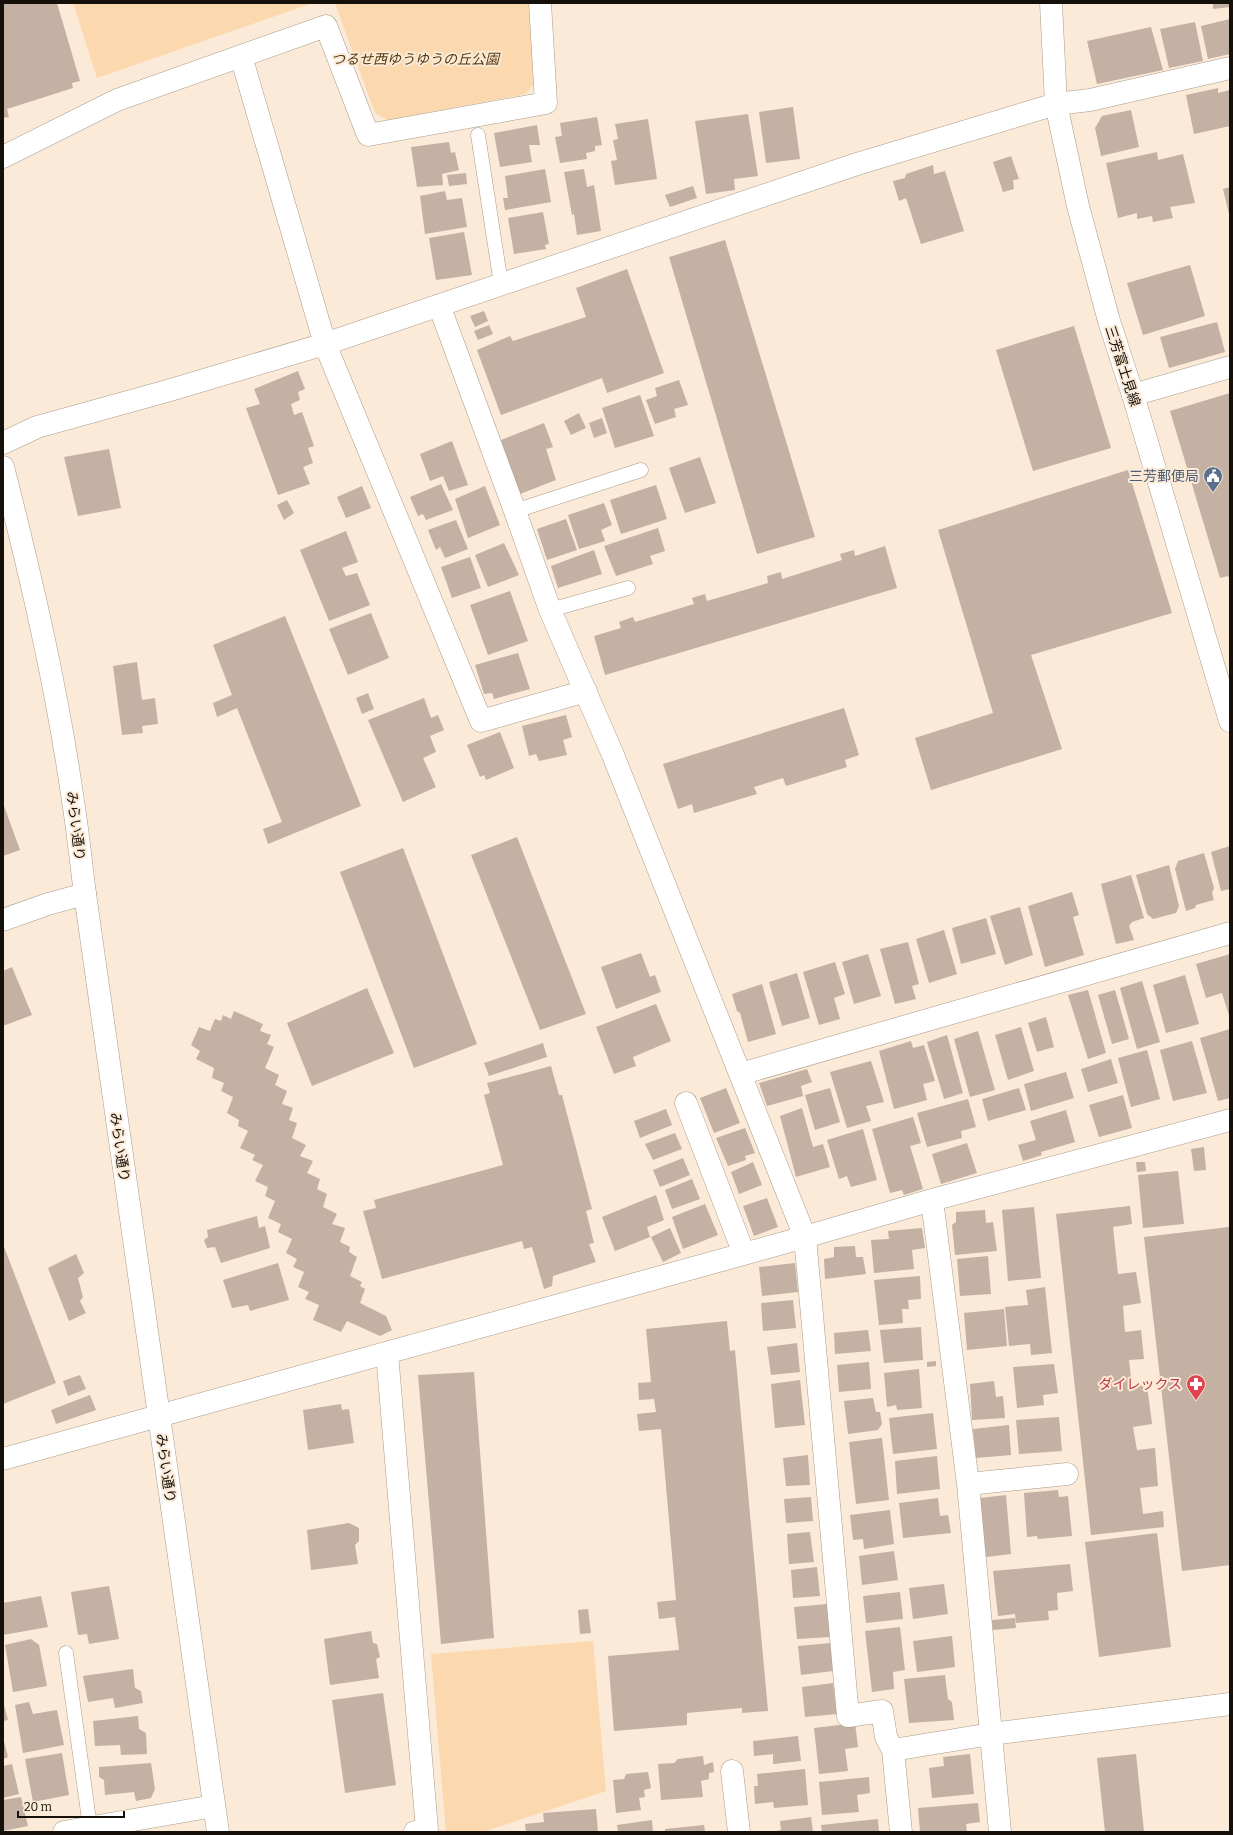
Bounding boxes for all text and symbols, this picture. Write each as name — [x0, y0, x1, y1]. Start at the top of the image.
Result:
park label: つるせ西ゆうゆうの丘公園 — [331, 51, 501, 68]
street label: 三芳富士見線 — [1101, 324, 1144, 409]
public building icon: 三芳郵便局 — [1202, 465, 1224, 493]
place label: 三芳郵便局 — [1129, 468, 1199, 485]
street label: みらい通り — [63, 790, 88, 862]
street label: みらい通り — [106, 1111, 133, 1183]
pharmacy icon: ダイレックス — [1185, 1373, 1207, 1401]
place label: ダイレックス — [1098, 1376, 1182, 1393]
street label: みらい通り — [152, 1432, 179, 1504]
scale bar — [18, 1793, 124, 1819]
text: 20 m — [24, 1800, 53, 1814]

